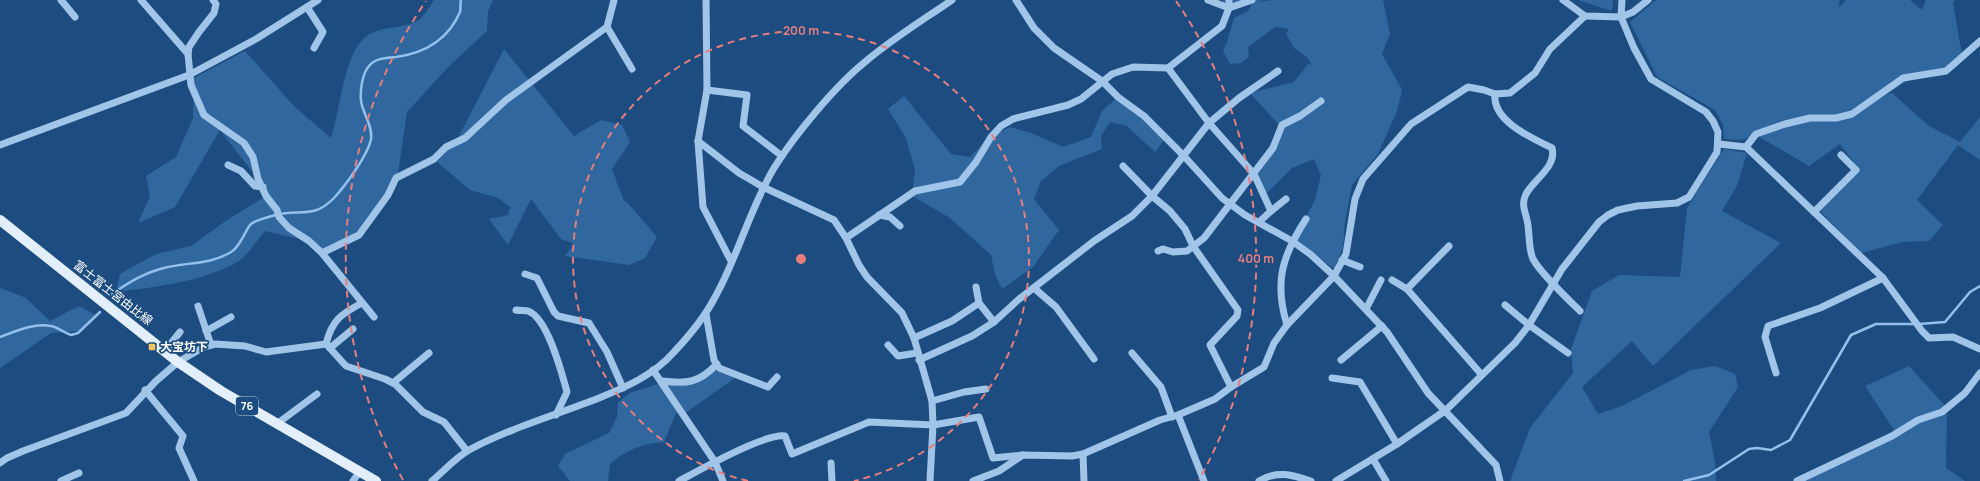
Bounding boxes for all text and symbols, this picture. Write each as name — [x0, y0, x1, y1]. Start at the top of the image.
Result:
text: 200 m — [783, 22, 819, 39]
text: 400 m — [1238, 250, 1274, 267]
centre of rings — [794, 252, 808, 266]
street label: 富士富士宮由比線 — [70, 256, 156, 329]
place label: 大宝坊下 — [160, 338, 208, 355]
marker: 大宝坊下 — [147, 342, 157, 352]
road number: 76 — [236, 397, 258, 415]

